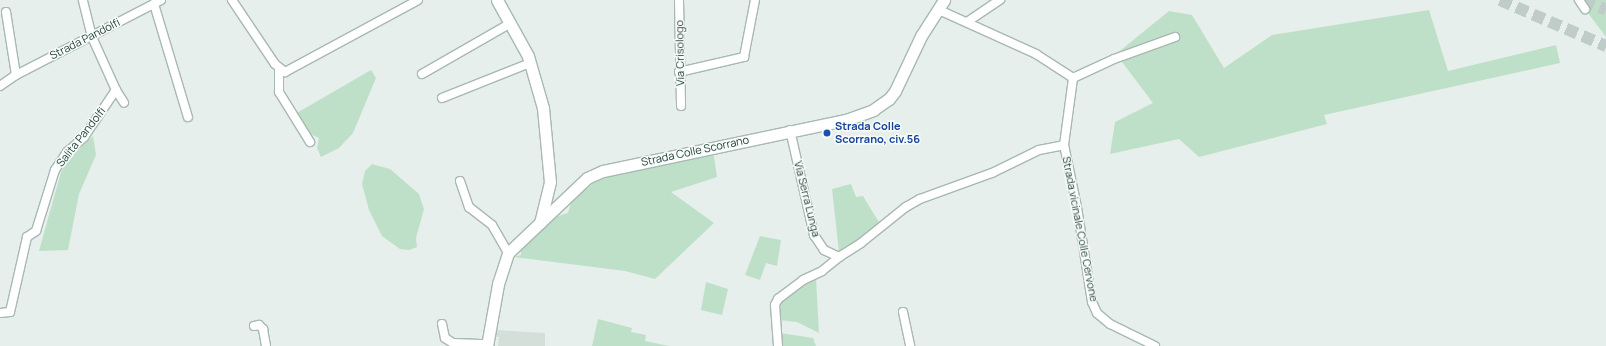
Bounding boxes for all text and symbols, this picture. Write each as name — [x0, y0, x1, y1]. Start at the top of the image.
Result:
street label: Strada Pandolfi — [48, 16, 122, 62]
street label: Via Crisologo — [673, 20, 687, 86]
street label: Salita Pandolfi — [54, 105, 108, 169]
place label: Strada Colle Scorrano, civ.56 — [835, 120, 920, 146]
marker: Strada Colle Scorrano, civ.56 — [822, 128, 832, 138]
street label: Strada Colle Scorrano — [640, 133, 750, 169]
street label: Strada vicinale Colle Cervone — [1059, 155, 1101, 303]
street label: Via Serra Lunga — [791, 160, 823, 238]

